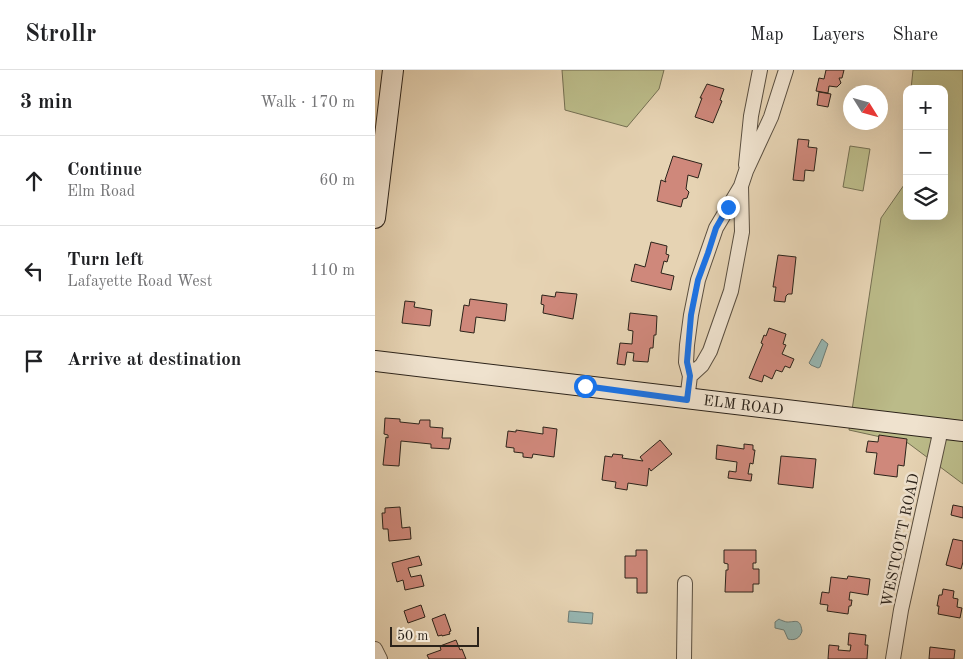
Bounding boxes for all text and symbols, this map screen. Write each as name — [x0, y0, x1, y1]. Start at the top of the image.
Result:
text: Strollr — [25, 23, 96, 47]
text: Map — [750, 26, 784, 44]
text: Layers — [812, 26, 864, 44]
text: Share — [892, 26, 938, 44]
north arrow — [843, 85, 888, 130]
map controls — [903, 85, 948, 220]
button: + — [903, 85, 948, 130]
text: 3 min — [20, 92, 73, 113]
text: Walk · 170 m — [260, 95, 355, 111]
button: − — [903, 130, 948, 175]
text: Continue — [67, 161, 142, 180]
icon: ahead — [20, 167, 48, 195]
text: 60 m — [319, 173, 355, 189]
button: layers — [903, 175, 948, 220]
text: Elm Road — [67, 184, 135, 200]
route end — [717, 196, 740, 219]
text: Turn left — [67, 251, 144, 270]
icon: left — [20, 257, 48, 285]
text: 110 m — [310, 263, 355, 279]
text: Lafayette Road West — [67, 274, 212, 290]
icon: arrive — [20, 347, 48, 375]
text: Arrive at destination — [67, 351, 241, 370]
route start — [574, 375, 597, 398]
street label: ELM ROAD — [702, 394, 784, 419]
street label: WESTCOTT ROAD — [880, 472, 923, 608]
scale bar — [390, 624, 479, 647]
text: 50 m — [397, 629, 428, 643]

